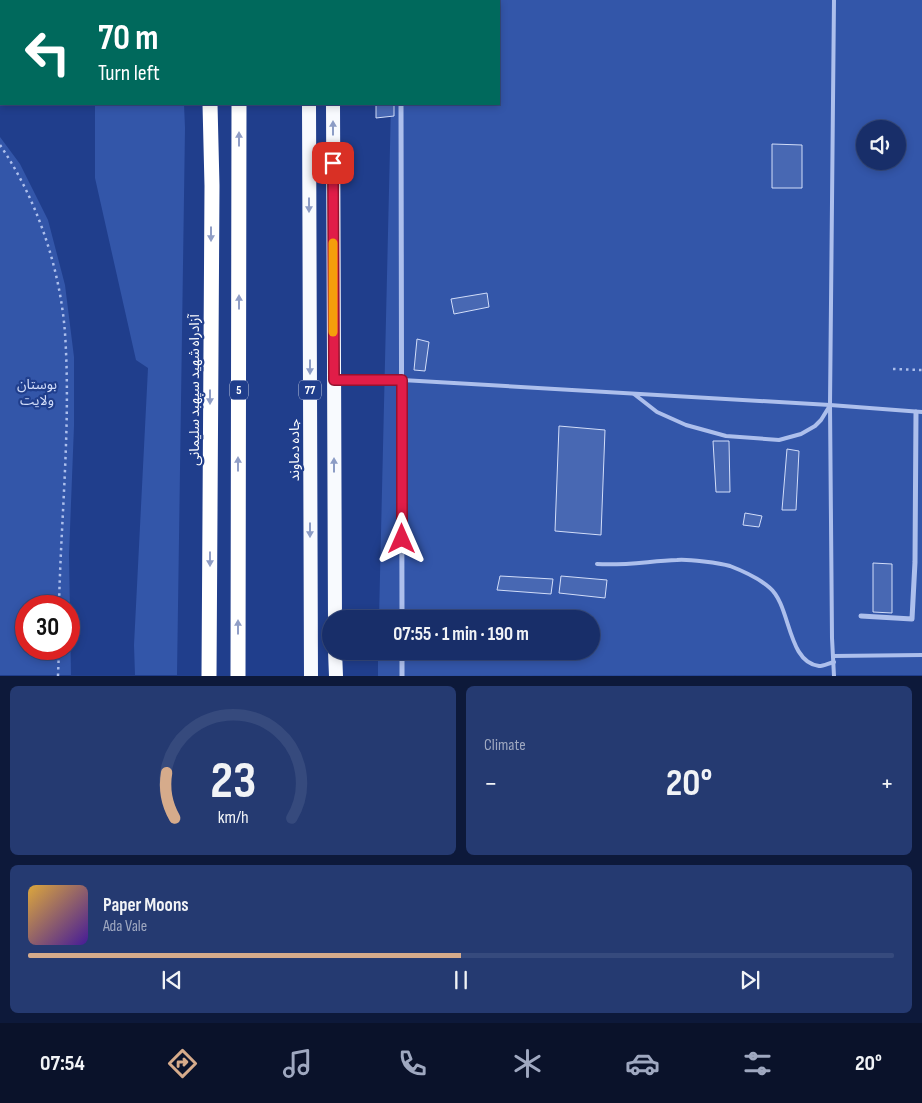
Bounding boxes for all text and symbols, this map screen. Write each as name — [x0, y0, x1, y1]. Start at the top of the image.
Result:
text: 70 m — [98, 17, 158, 60]
icon: left — [15, 20, 80, 85]
text: Turn left — [98, 60, 160, 87]
one-way arrow — [329, 119, 337, 135]
map controls — [856, 120, 906, 170]
button: sound — [856, 120, 906, 170]
one-way arrow — [235, 131, 243, 147]
pin — [312, 142, 354, 184]
icon: arrive — [319, 149, 347, 177]
one-way arrow — [305, 197, 313, 213]
one-way arrow — [207, 227, 215, 243]
one-way arrow — [235, 294, 243, 310]
street label: آزادراه شهید سپهبد سلیمانی — [186, 313, 204, 466]
one-way arrow — [306, 360, 314, 376]
park label: بوستان ولایت — [17, 376, 57, 409]
road number: 5 — [230, 380, 248, 400]
road number: 77 — [299, 380, 321, 400]
one-way arrow — [206, 389, 214, 405]
street label: جاده دماوند — [286, 419, 303, 481]
one-way arrow — [234, 456, 242, 472]
one-way arrow — [330, 457, 338, 473]
position arrow — [375, 512, 427, 564]
one-way arrow — [306, 522, 314, 538]
one-way arrow — [205, 552, 213, 568]
speed limit sign: 30 — [15, 595, 80, 660]
one-way arrow — [234, 619, 242, 635]
text: 07:55 · 1 min · 190 m — [393, 623, 529, 646]
text: Climate — [484, 736, 526, 755]
text: 23 — [210, 750, 256, 813]
text: 20° — [666, 761, 712, 806]
text: − — [484, 767, 498, 800]
text: + — [880, 767, 894, 800]
text: km/h — [218, 807, 248, 828]
text: Paper Moons — [103, 894, 189, 917]
text: Ada Vale — [103, 917, 147, 936]
icon: previous — [158, 966, 186, 994]
icon: pause — [447, 966, 475, 994]
icon: next — [736, 966, 764, 994]
icon: directions — [165, 1046, 200, 1081]
icon: music — [280, 1046, 315, 1081]
icon: phone — [395, 1046, 430, 1081]
icon: climate — [510, 1046, 545, 1081]
icon: car — [625, 1046, 660, 1081]
icon: filters — [740, 1046, 775, 1081]
text: 07:54 — [40, 1050, 85, 1077]
text: 20° — [855, 1050, 882, 1077]

